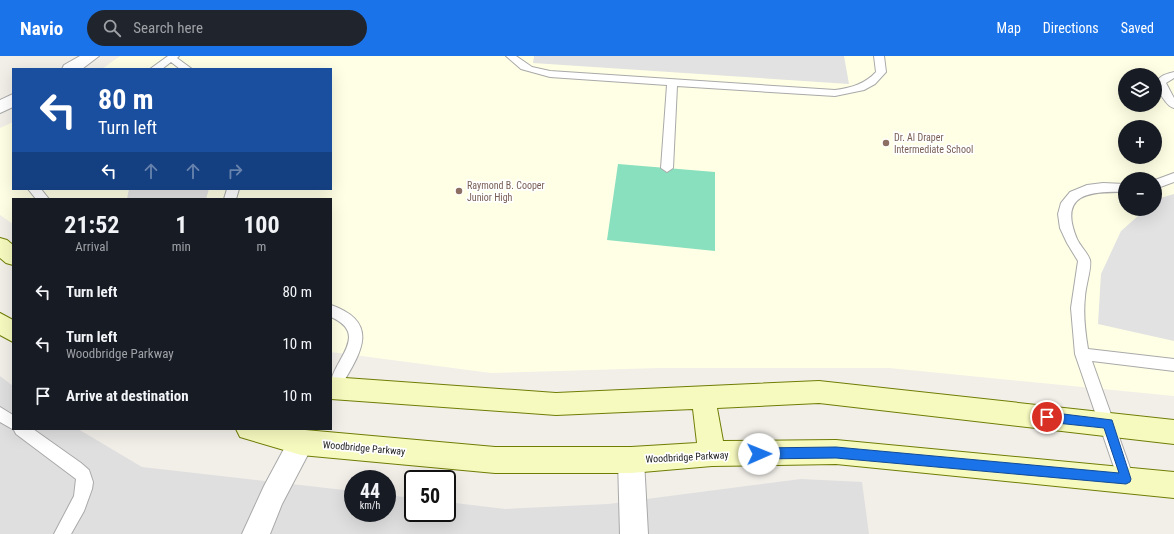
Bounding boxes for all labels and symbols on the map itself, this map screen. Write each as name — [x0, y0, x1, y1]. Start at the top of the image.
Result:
place label: Dr. Al Draper Intermediate School — [894, 132, 973, 155]
marker: Dr. Al Draper Intermediate School — [881, 138, 891, 148]
place label: Raymond B. Cooper Junior High — [467, 180, 545, 203]
marker: Raymond B. Cooper Junior High — [454, 186, 464, 196]
pin — [1030, 400, 1064, 434]
position arrow — [738, 433, 780, 475]
street label: Woodbridge Parkway — [322, 439, 406, 457]
street label: Woodbridge Parkway — [645, 449, 729, 465]
speed limit sign: 50 — [404, 470, 456, 522]

